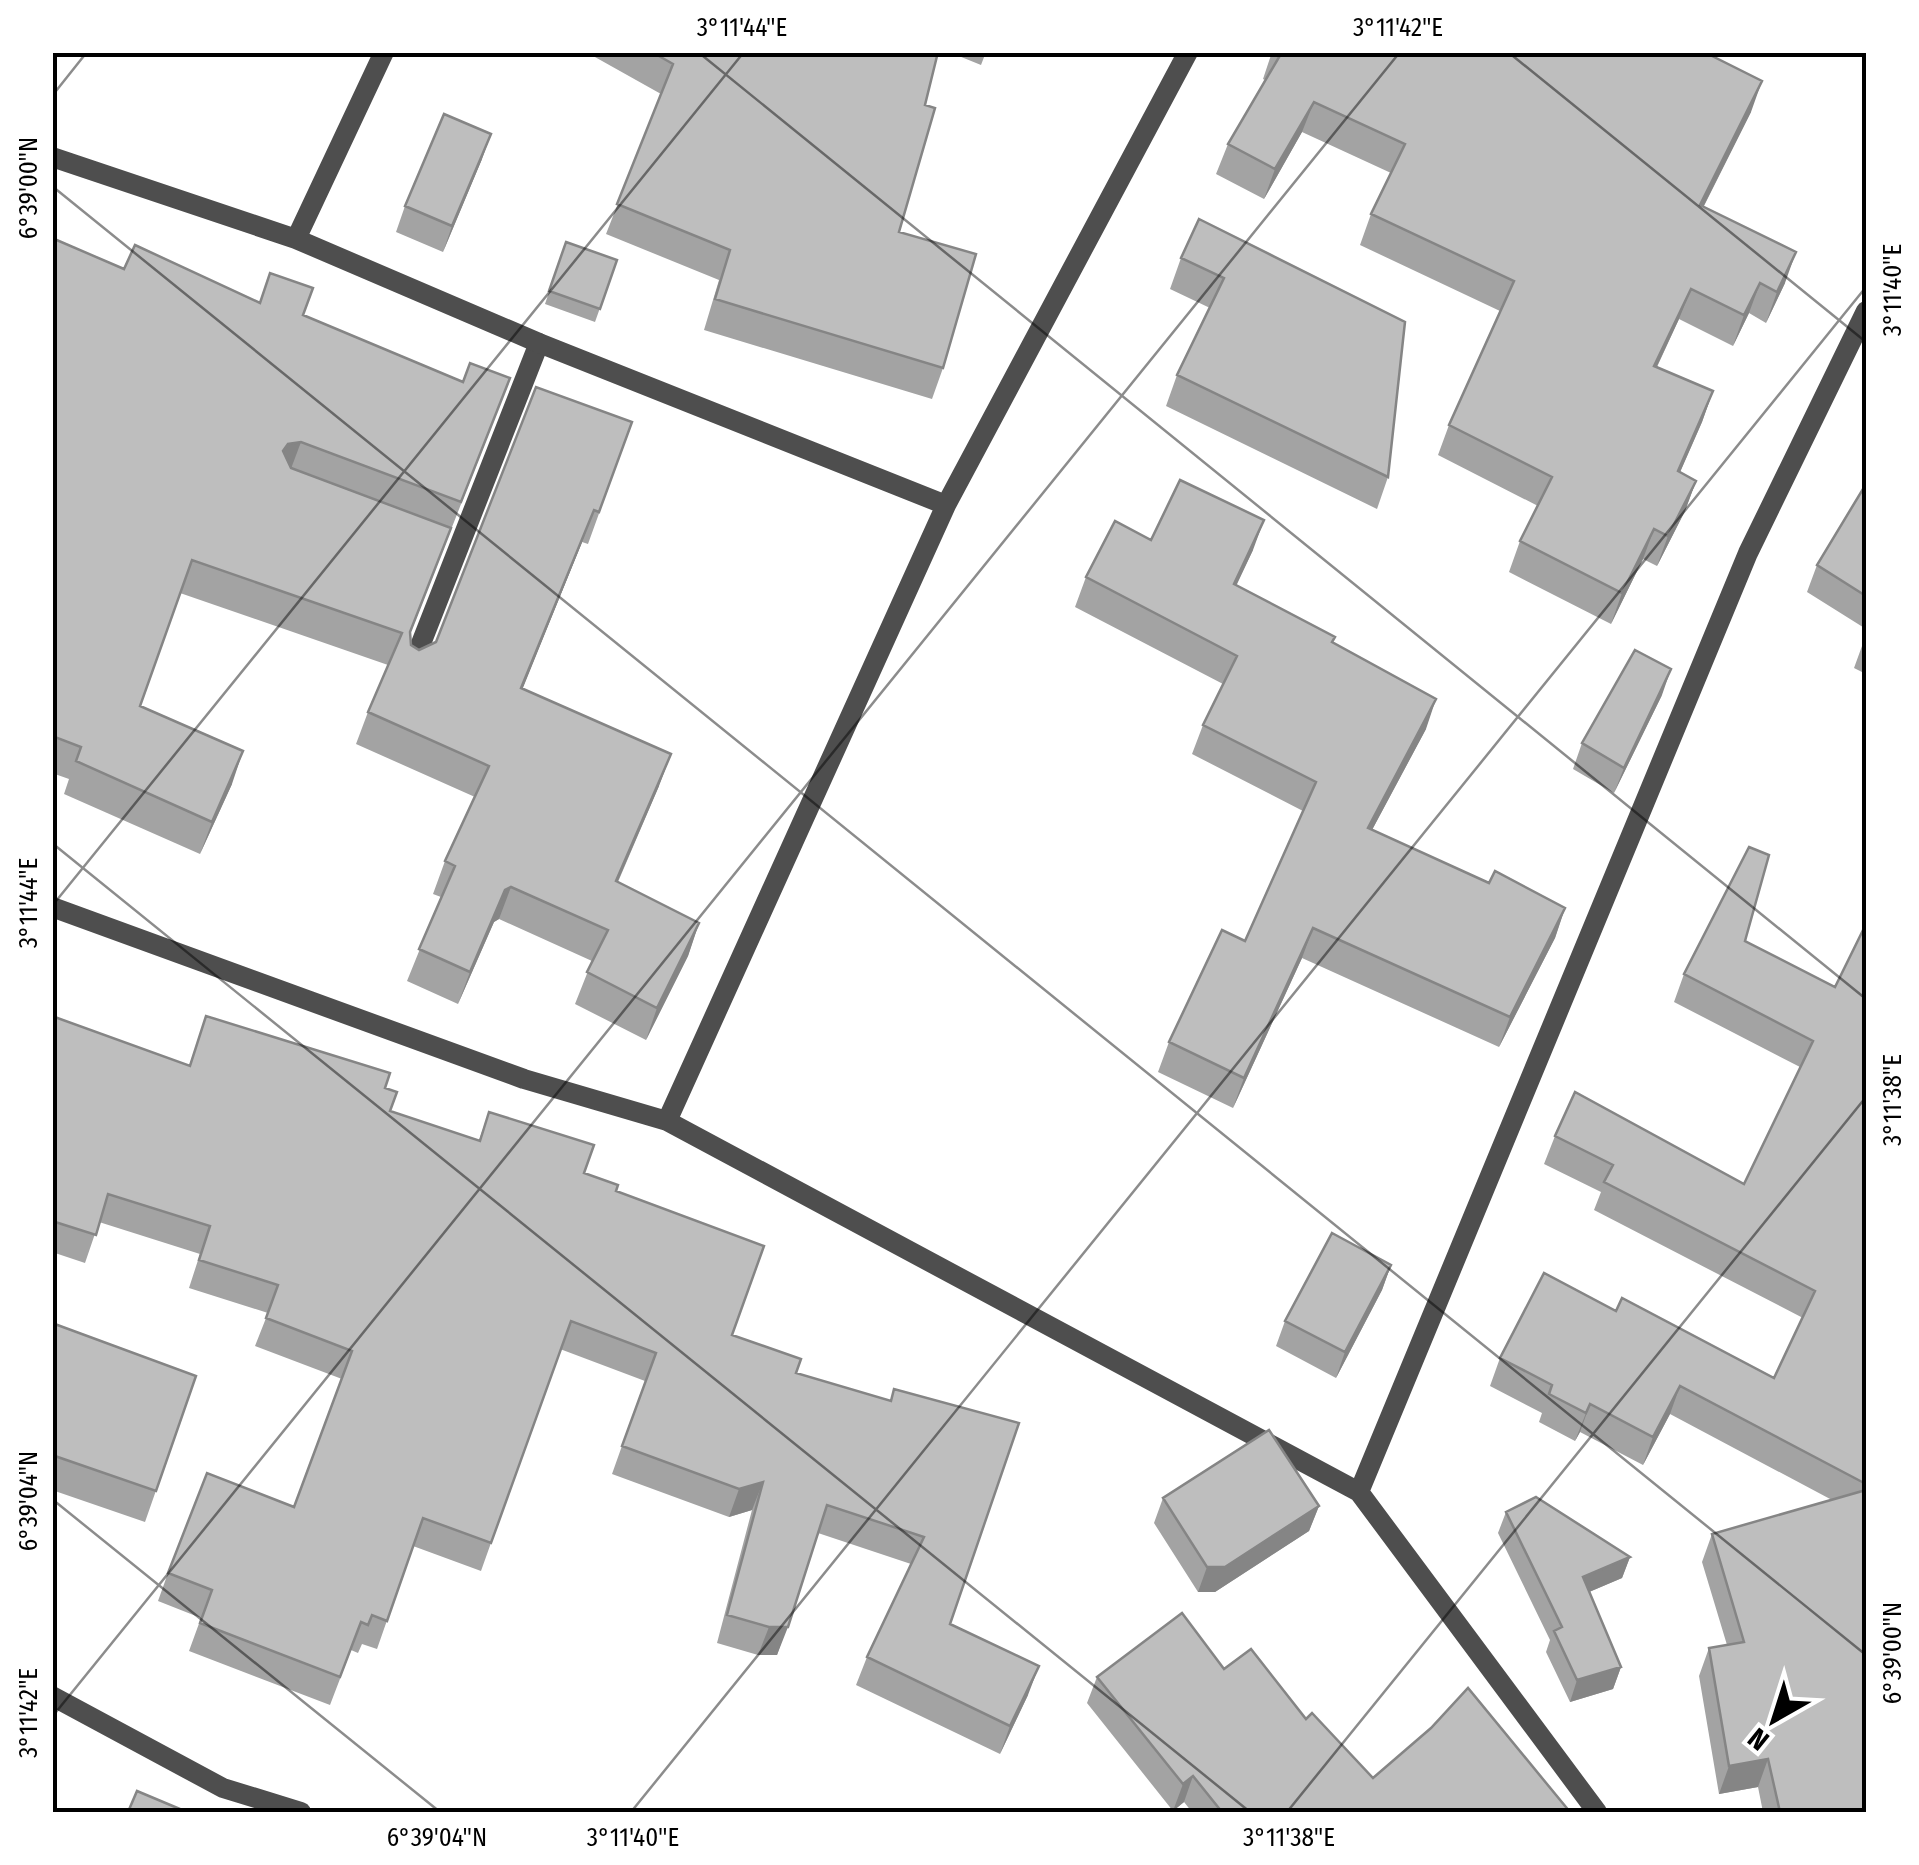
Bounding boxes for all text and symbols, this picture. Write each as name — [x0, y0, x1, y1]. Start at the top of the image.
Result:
text: 3°11'44"E — [697, 13, 787, 43]
text: 3°11'42"E — [1353, 13, 1443, 43]
text: 6°39'00"N — [14, 137, 44, 239]
text: 3°11'40"E — [1878, 244, 1908, 336]
text: 3°11'44"E — [14, 858, 44, 948]
text: 3°11'38"E — [1878, 1054, 1908, 1146]
text: 6°39'04"N — [14, 1451, 44, 1551]
text: 6°39'00"N — [1878, 1602, 1908, 1704]
text: 3°11'42"E — [14, 1668, 44, 1758]
north arrow — [1724, 1670, 1824, 1770]
text: N — [1742, 1721, 1775, 1757]
text: 6°39'04"N — [387, 1823, 487, 1853]
text: 3°11'40"E — [587, 1823, 679, 1853]
text: 3°11'38"E — [1243, 1823, 1335, 1853]

